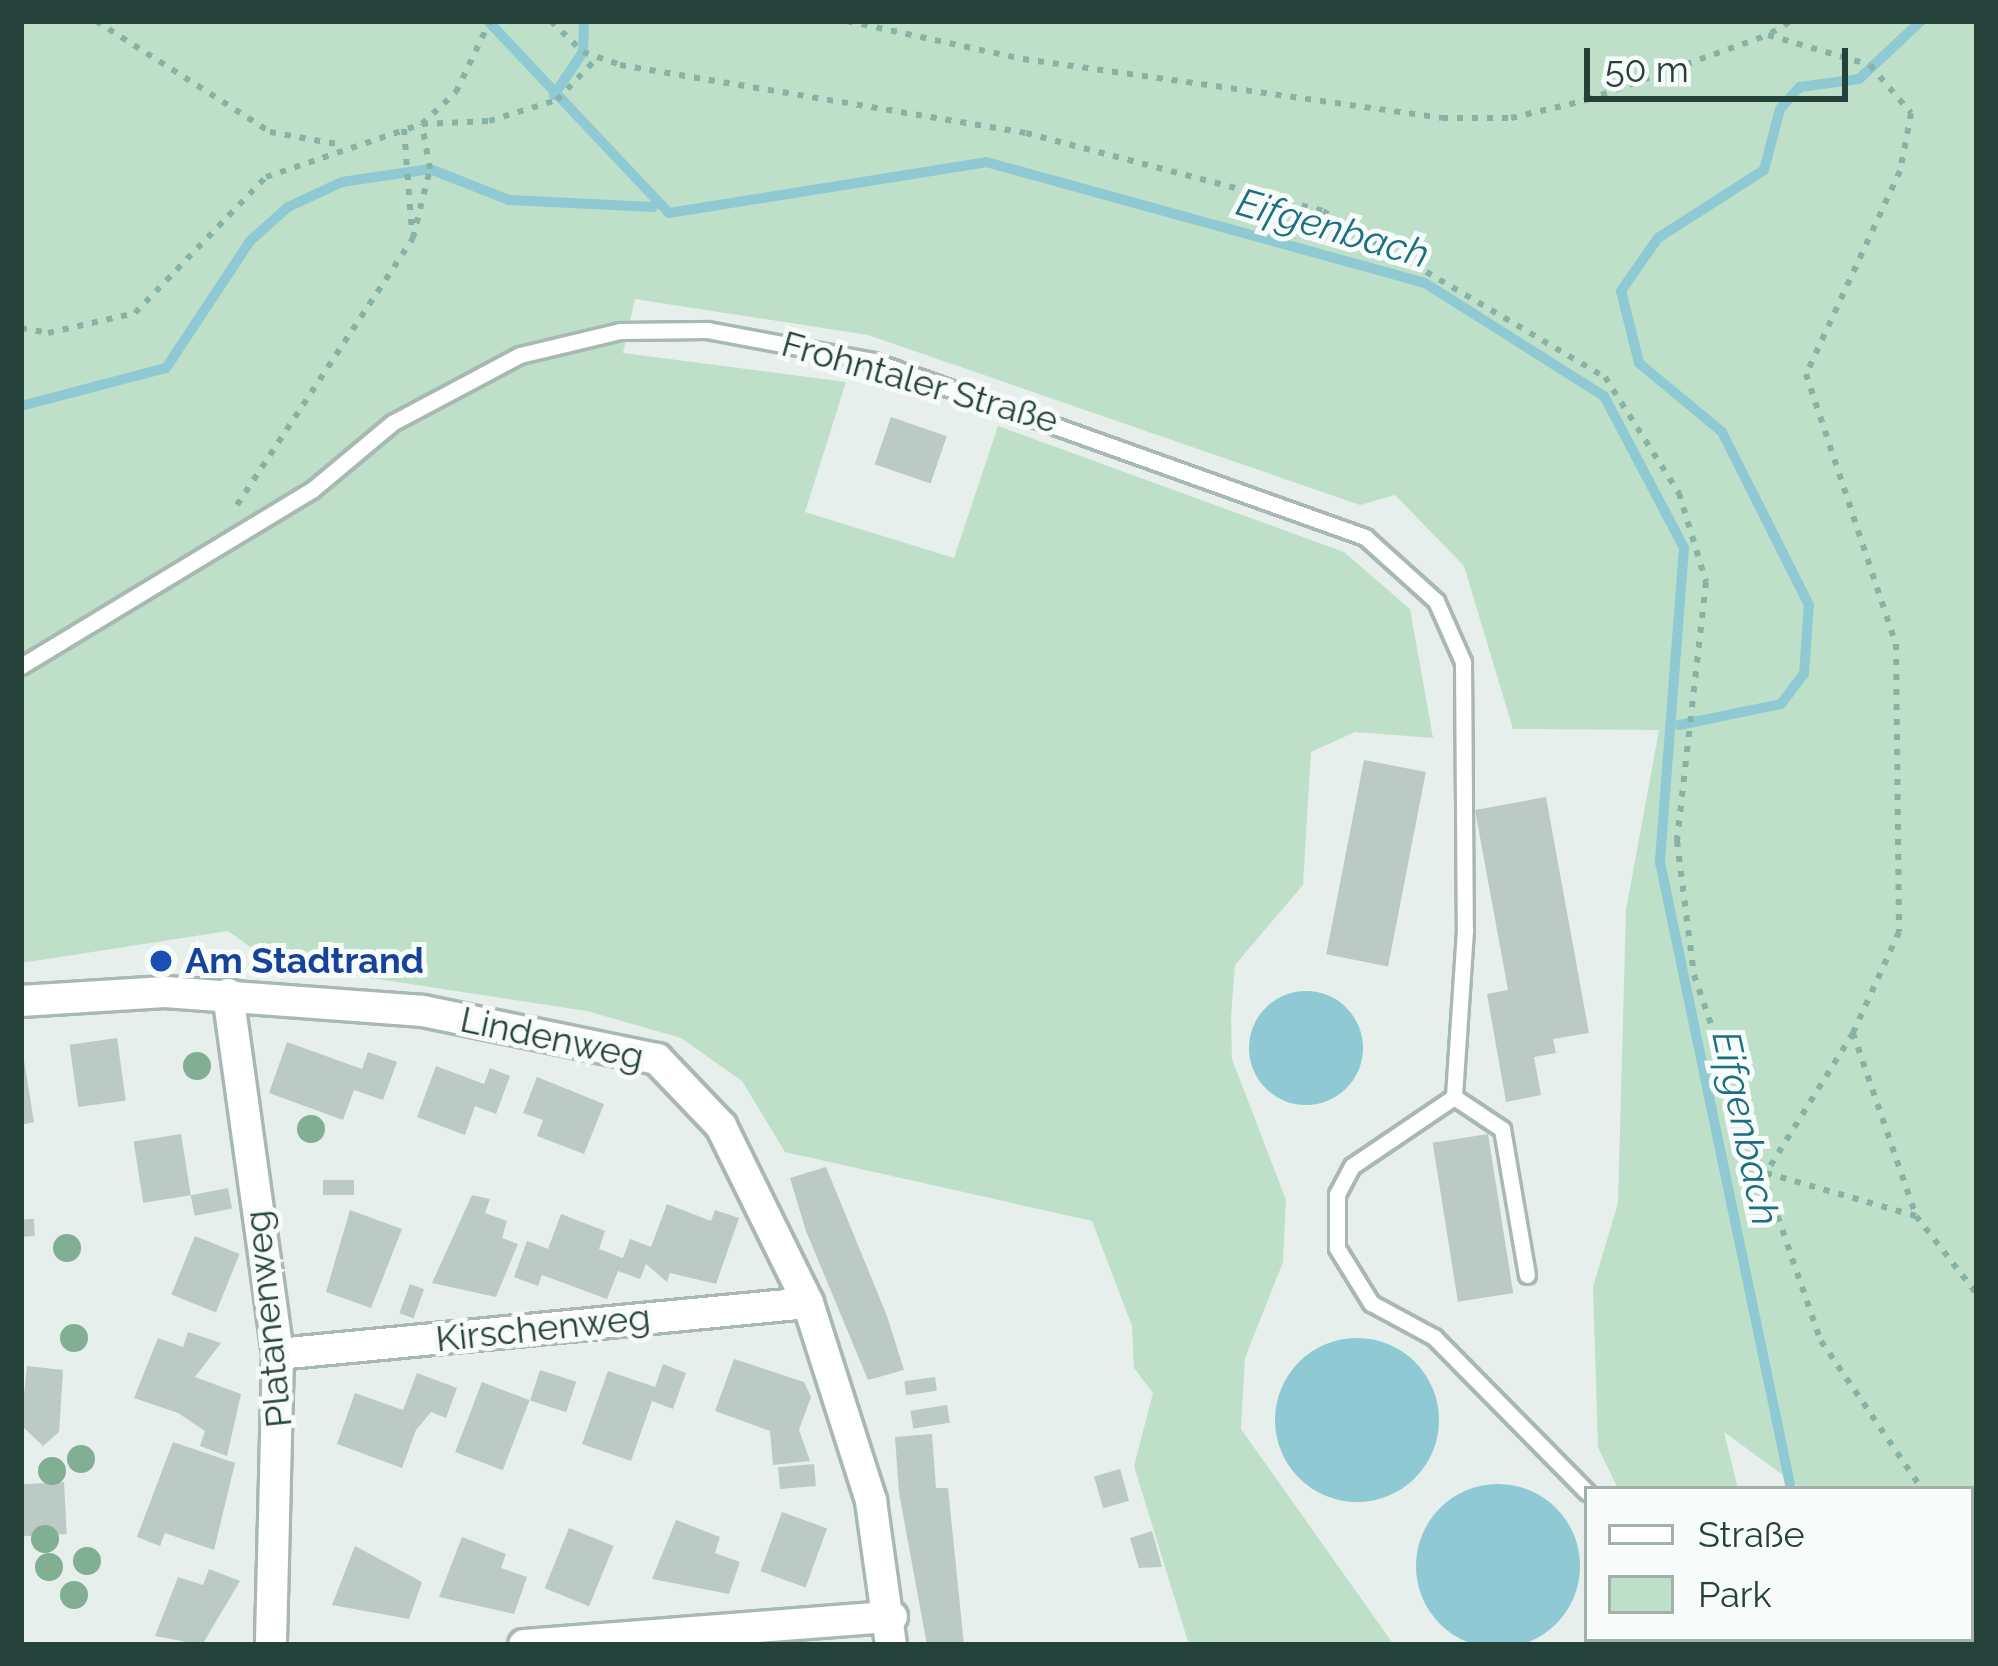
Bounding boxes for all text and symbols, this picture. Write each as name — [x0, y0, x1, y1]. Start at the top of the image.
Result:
scale bar — [1590, 24, 1854, 98]
text: 50 m — [1605, 48, 1689, 90]
water label: Eifgenbach — [1232, 178, 1434, 278]
street label: Frohntaler Straße — [776, 322, 1064, 442]
place label: Am Stadtrand — [185, 939, 424, 983]
marker: Am Stadtrand — [148, 948, 174, 974]
street label: Lindenweg — [457, 998, 647, 1078]
water label: Eifgenbach — [1703, 1026, 1789, 1230]
street label: Platanenweg — [235, 1208, 301, 1430]
street label: Kirschenweg — [434, 1295, 652, 1361]
legend — [1584, 1486, 1974, 1642]
text: Straße — [1698, 1513, 1805, 1555]
text: Park — [1698, 1573, 1772, 1615]

